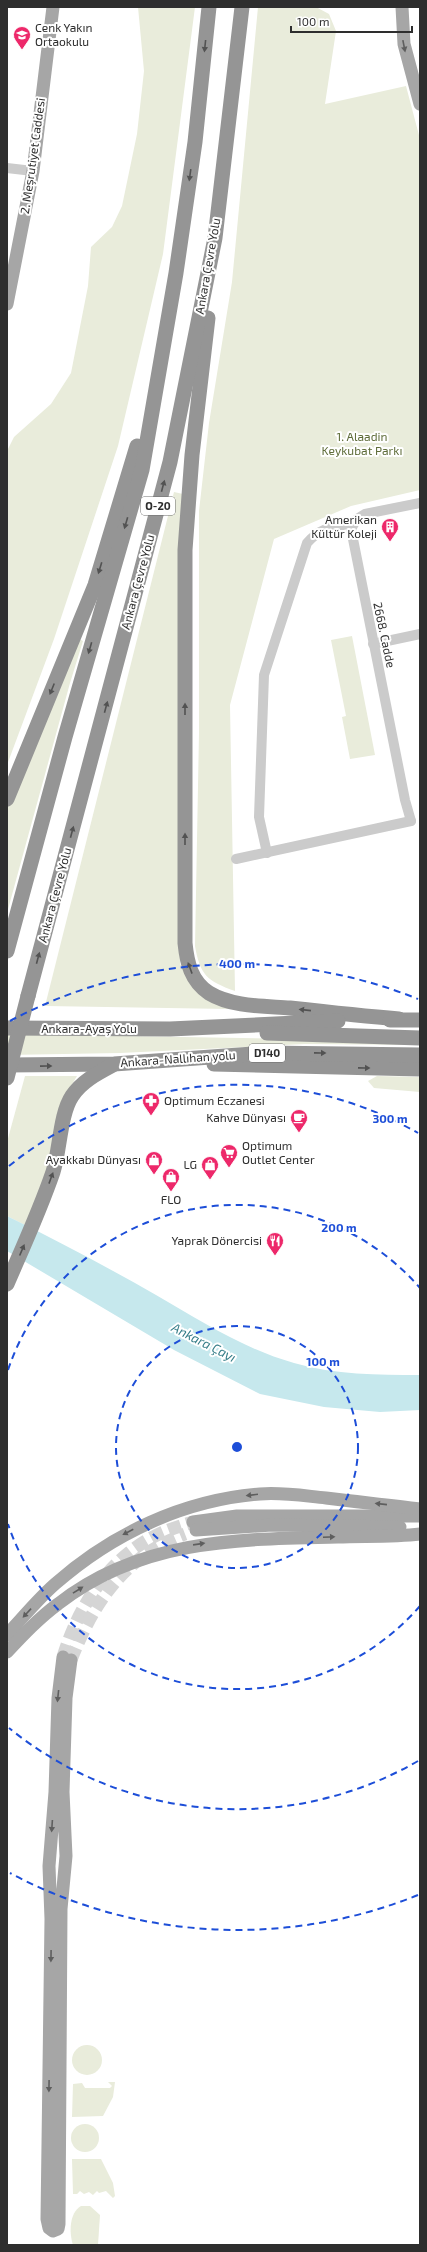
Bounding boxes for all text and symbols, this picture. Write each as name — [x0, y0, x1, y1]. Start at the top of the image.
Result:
scale bar — [291, 8, 412, 34]
text: 100 m — [297, 14, 329, 28]
place label: Cenk Yakın Ortaokulu — [35, 20, 92, 48]
school or university icon: Cenk Yakın Ortaokulu — [12, 25, 32, 50]
one-way arrow — [202, 40, 208, 52]
one-way arrow — [402, 40, 408, 52]
street label: 2. Meşrutiyet Caddesi — [17, 97, 48, 215]
one-way arrow — [187, 169, 193, 181]
street label: Ankara Çevre Yolu — [192, 217, 223, 315]
park label: 1. Alaadin Keykubat Parkı — [322, 429, 402, 457]
one-way arrow — [161, 480, 167, 492]
road number: O-20 — [141, 497, 175, 515]
place label: Amerikan Kültür Koleji — [311, 512, 377, 541]
one-way arrow — [123, 517, 129, 529]
building icon: Amerikan Kültür Koleji — [380, 517, 400, 542]
street label: Ankara Çevre Yolu — [118, 533, 157, 631]
one-way arrow — [97, 562, 103, 574]
street label: 2668. Cadde — [371, 601, 399, 669]
one-way arrow — [87, 642, 93, 654]
one-way arrow — [49, 683, 55, 694]
one-way arrow — [103, 701, 109, 713]
one-way arrow — [182, 702, 188, 715]
one-way arrow — [69, 826, 75, 838]
one-way arrow — [182, 832, 188, 845]
street label: Ankara Çevre Yolu — [35, 846, 74, 944]
one-way arrow — [36, 952, 42, 964]
text: 400 m — [219, 956, 255, 970]
one-way arrow — [186, 962, 192, 974]
one-way arrow — [299, 1006, 311, 1013]
street label: Ankara-Ayaş Yolu — [41, 1021, 137, 1036]
road number: D140 — [249, 1044, 285, 1062]
street label: Ankara-Nallıhan yolu — [120, 1047, 236, 1069]
one-way arrow — [314, 1050, 327, 1056]
one-way arrow — [40, 1063, 53, 1069]
one-way arrow — [358, 1065, 371, 1071]
pharmacy icon: Optimum Eczanesi — [141, 1091, 161, 1116]
place label: Optimum Eczanesi — [164, 1093, 265, 1107]
cafe icon: Kahve Dünyası — [289, 1108, 309, 1133]
place label: Kahve Dünyası — [206, 1110, 286, 1124]
text: 300 m — [372, 1111, 408, 1125]
place label: Optimum Outlet Center — [242, 1138, 315, 1166]
supermarket icon: Optimum Outlet Center — [219, 1143, 239, 1168]
shop icon: Ayakkabı Dünyası — [144, 1150, 164, 1175]
place label: Ayakkabı Dünyası — [46, 1152, 141, 1166]
shop icon: LG — [200, 1155, 220, 1180]
place label: LG — [183, 1157, 197, 1171]
shop icon: FLO — [161, 1167, 181, 1192]
one-way arrow — [48, 1172, 54, 1184]
place label: FLO — [161, 1192, 181, 1206]
text: 200 m — [321, 1220, 357, 1234]
restaurant icon: Yaprak Dönercisi — [265, 1231, 285, 1256]
place label: Yaprak Dönercisi — [171, 1233, 262, 1247]
one-way arrow — [19, 1244, 25, 1255]
water label: Ankara Çayı — [168, 1319, 239, 1366]
text: 100 m — [306, 1354, 340, 1368]
centre of rings — [230, 1440, 244, 1454]
one-way arrow — [246, 1492, 258, 1498]
one-way arrow — [375, 1501, 387, 1508]
one-way arrow — [122, 1529, 134, 1536]
one-way arrow — [323, 1534, 336, 1540]
one-way arrow — [193, 1541, 205, 1547]
one-way arrow — [73, 1586, 84, 1593]
one-way arrow — [23, 1608, 32, 1618]
one-way arrow — [55, 1690, 62, 1702]
one-way arrow — [48, 1820, 55, 1832]
one-way arrow — [48, 1950, 54, 1963]
one-way arrow — [46, 2080, 52, 2093]

